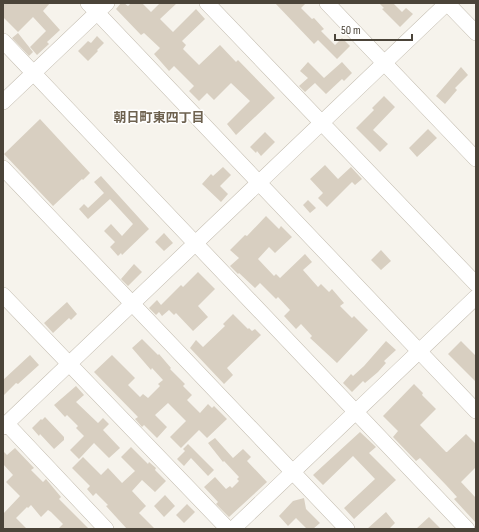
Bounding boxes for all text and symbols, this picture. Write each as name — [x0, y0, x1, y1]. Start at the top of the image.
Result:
scale bar — [335, 16, 412, 42]
text: 50 m — [341, 23, 361, 38]
district label: 朝日町東四丁目 — [113, 110, 205, 126]

